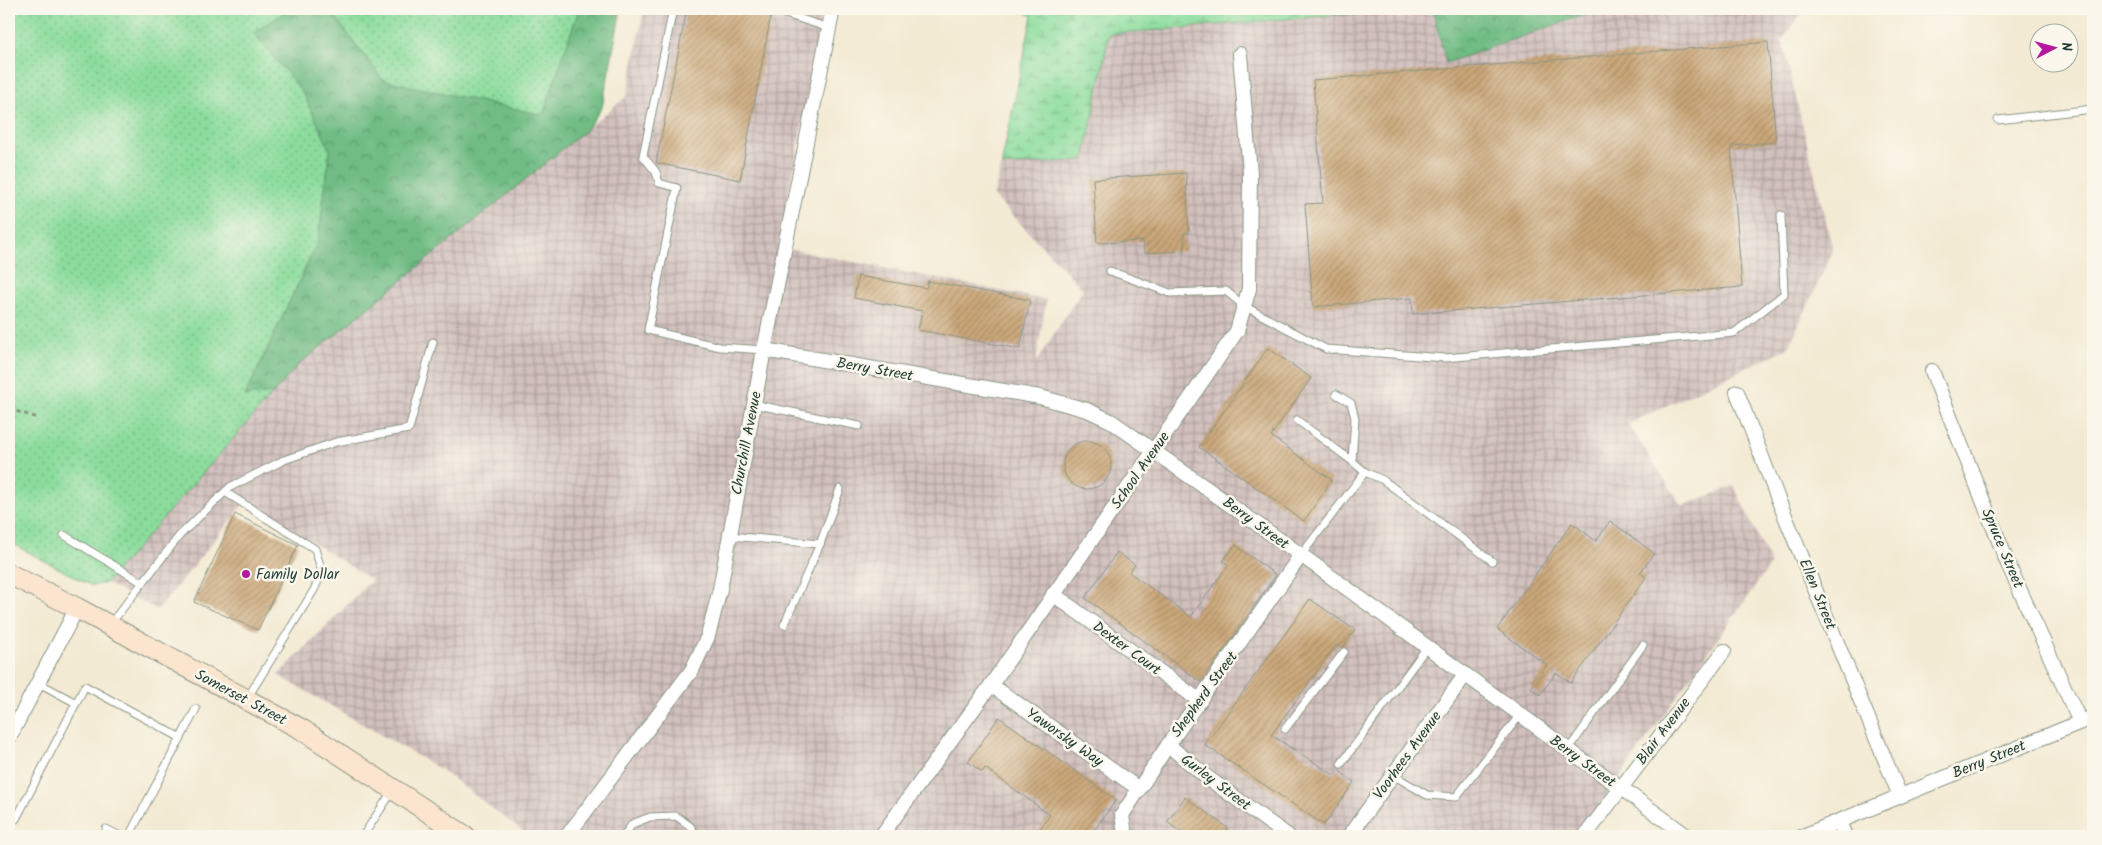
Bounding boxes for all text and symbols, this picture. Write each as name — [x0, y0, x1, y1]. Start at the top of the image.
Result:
north arrow — [2030, 22, 2080, 72]
text: N — [2055, 41, 2077, 52]
street label: Berry Street — [835, 351, 915, 389]
street label: Churchill Avenue — [725, 389, 769, 497]
street label: School Avenue — [1105, 427, 1177, 514]
street label: Berry Street — [1217, 491, 1294, 556]
street label: Spruce Street — [1974, 505, 2030, 592]
street label: Ellen Street — [1792, 555, 1842, 634]
place label: Family Dollar — [256, 563, 340, 587]
marker: Family Dollar — [240, 568, 252, 580]
street label: Dexter Court — [1087, 616, 1166, 682]
street label: Shepherd Street — [1165, 646, 1244, 743]
street label: Somerset Street — [190, 663, 291, 732]
street label: Blair Avenue — [1630, 693, 1697, 770]
street label: Yaworsky Way — [1021, 702, 1109, 774]
street label: Voorhees Avenue — [1367, 706, 1448, 805]
street label: Berry Street — [1544, 729, 1621, 794]
street label: Berry Street — [1949, 734, 2030, 786]
street label: Gurley Street — [1175, 748, 1256, 817]

